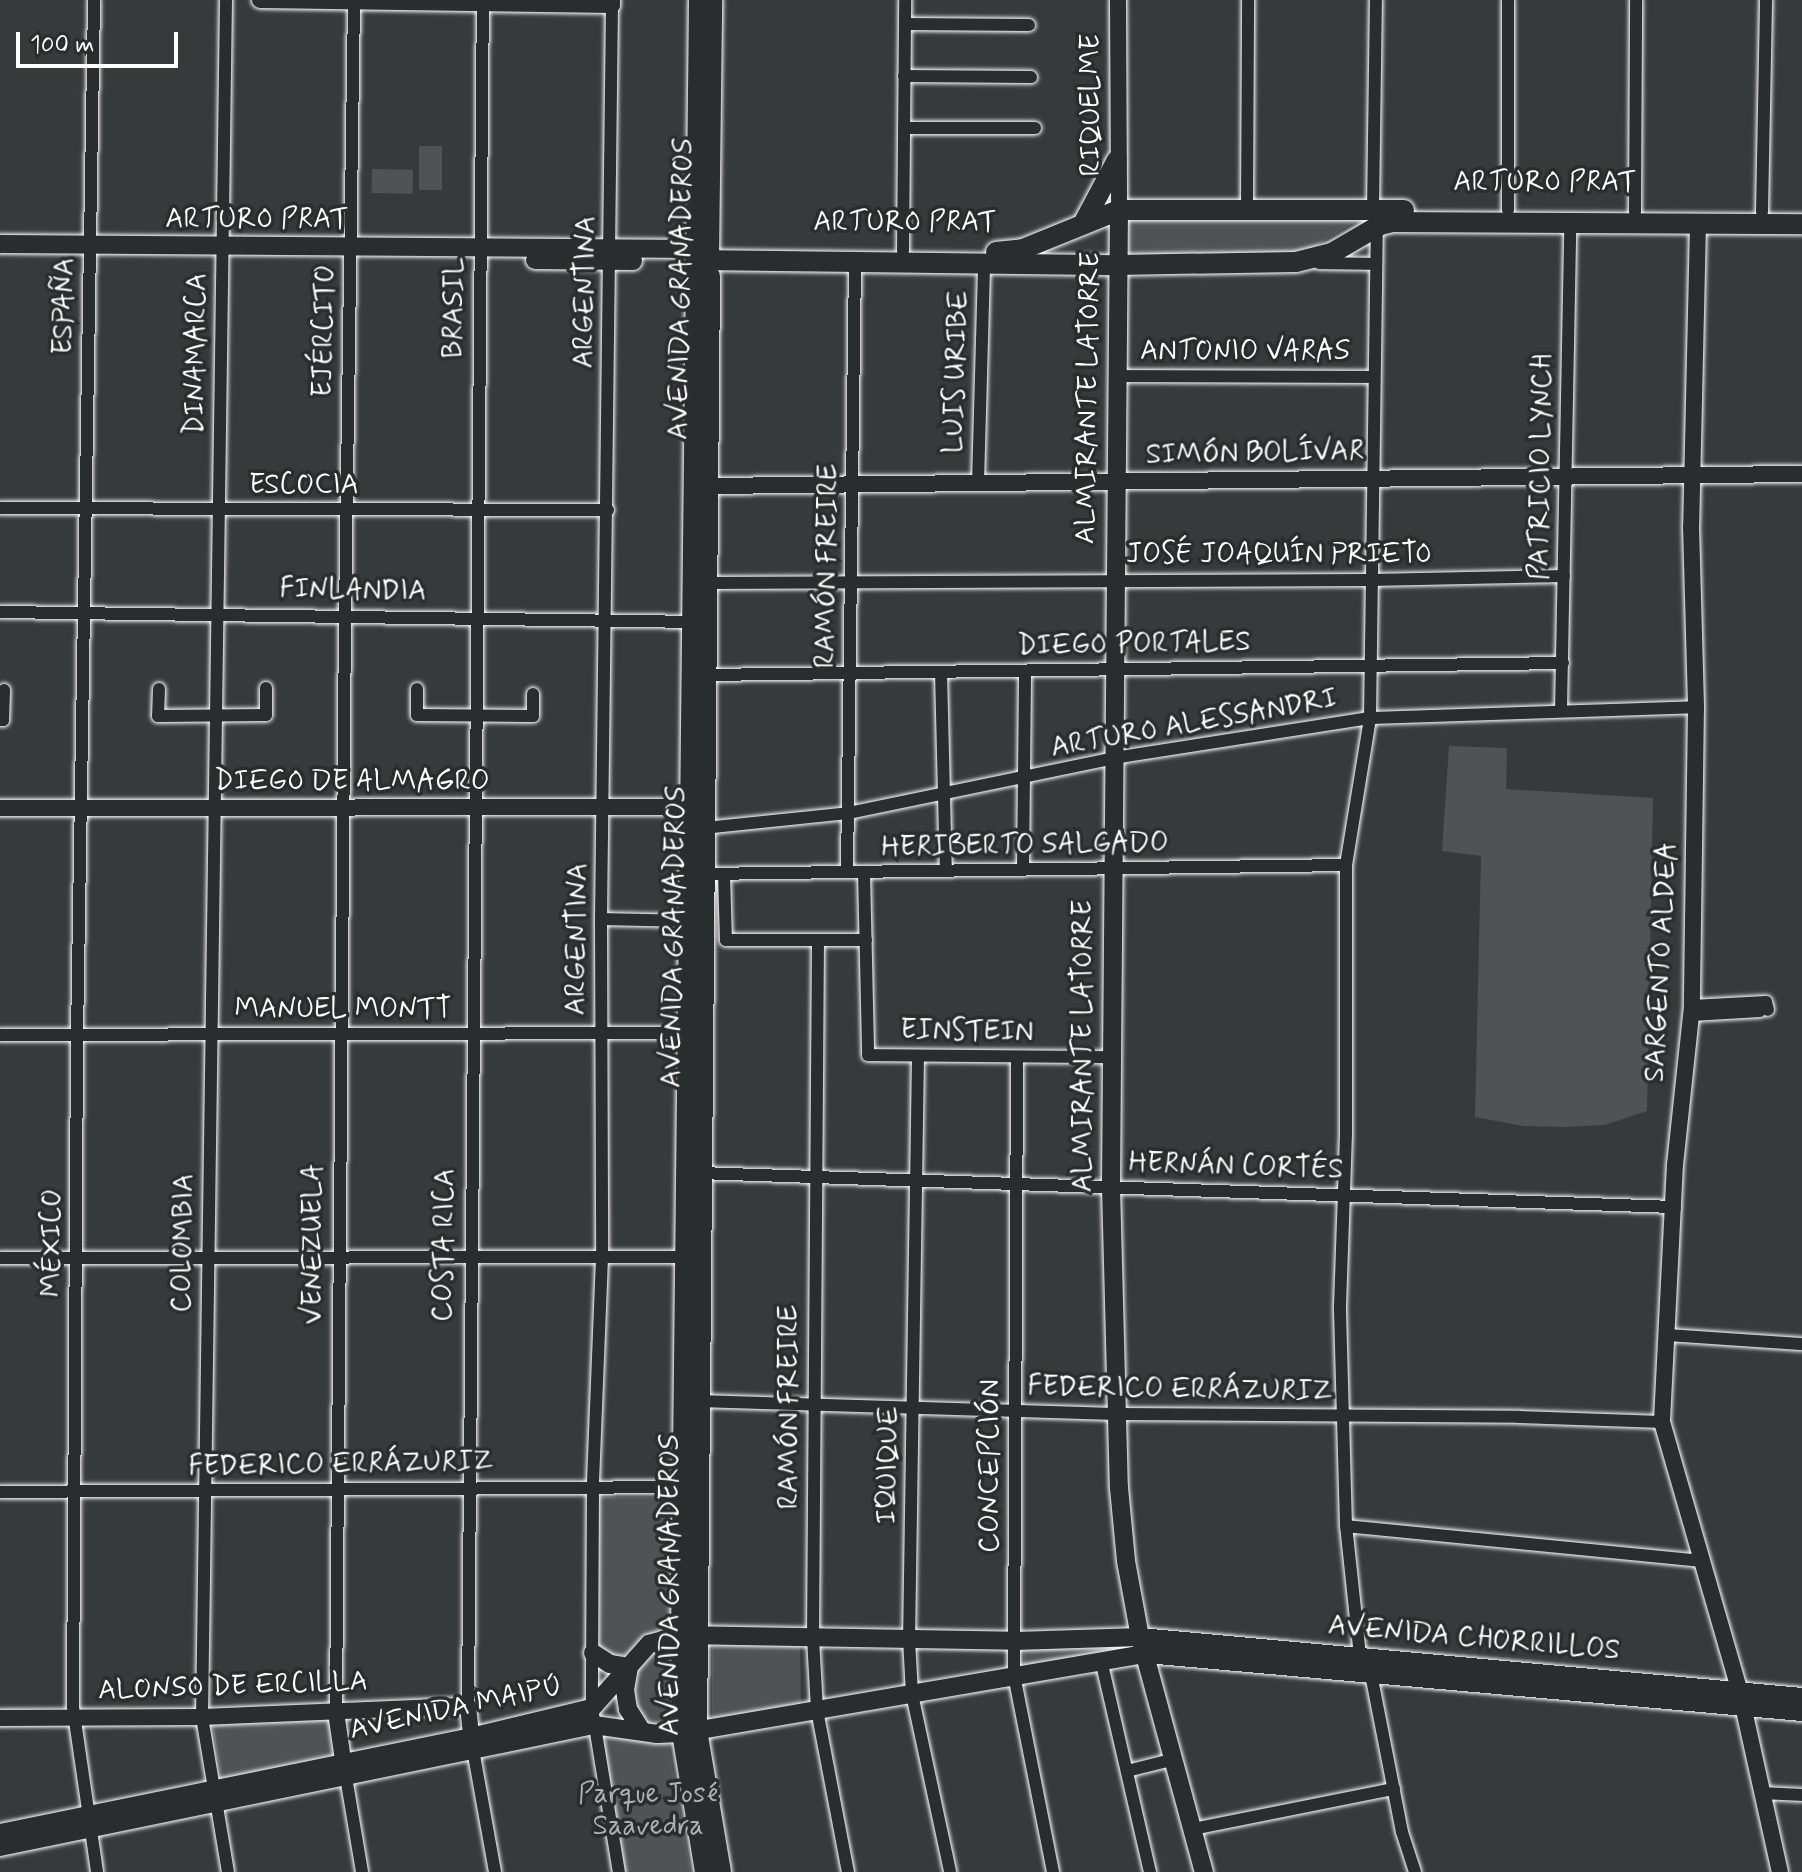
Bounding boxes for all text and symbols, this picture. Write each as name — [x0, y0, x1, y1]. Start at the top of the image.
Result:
scale bar — [20, 16, 182, 66]
text: 100 m — [30, 30, 94, 61]
street label: RIQUELME — [1075, 34, 1109, 176]
street label: AVENIDA GRANADEROS — [663, 138, 701, 440]
street label: ARTURO PRAT — [1453, 166, 1637, 200]
street label: ARTURO PRAT — [165, 203, 349, 237]
street label: ARTURO PRAT — [813, 206, 997, 240]
street label: ARGENTINA — [568, 215, 604, 369]
street label: ALMIRANTE LATORRE — [1070, 248, 1108, 548]
street label: ESPAÑA — [47, 257, 83, 355]
street label: BRASIL — [437, 257, 473, 359]
street label: EJÉRCITO — [307, 264, 343, 398]
street label: DINAMARCA — [179, 273, 215, 435]
street label: LUIS URIBE — [937, 293, 977, 451]
street label: ANTONIO VARAS — [1140, 335, 1350, 369]
street label: PATRICIO LYNCH — [1523, 353, 1561, 581]
street label: SIMÓN BOLÍVAR — [1146, 435, 1364, 473]
street label: RAMÓN FREIRE — [809, 464, 847, 668]
street label: ESCOCIA — [249, 469, 359, 503]
street label: JOSÉ JOAQUÍN PRIETO — [1126, 538, 1432, 572]
street label: FINLANDIA — [279, 573, 427, 609]
street label: DIEGO PORTALES — [1019, 626, 1249, 664]
street label: ARTURO ALESSANDRI — [1048, 682, 1340, 766]
street label: DIEGO DE ALMAGRO — [216, 765, 488, 799]
street label: AVENIDA GRANADEROS — [656, 786, 694, 1088]
street label: HERIBERTO SALGADO — [884, 827, 1166, 865]
street label: SARGENTO ALDEA — [1639, 841, 1685, 1083]
street label: ARGENTINA — [560, 862, 596, 1016]
street label: ALMIRANTE LATORRE — [1067, 896, 1101, 1196]
street label: MANUEL MONTT — [234, 993, 452, 1027]
street label: EINSTEIN — [900, 1014, 1034, 1050]
street label: HERNÁN CORTÉS — [1126, 1146, 1346, 1188]
street label: VENEZUELA — [297, 1164, 331, 1324]
street label: COSTA RICA — [427, 1165, 463, 1325]
street label: COLOMBIA — [166, 1173, 202, 1313]
street label: MÉXICO — [36, 1189, 70, 1297]
street label: RAMÓN FREIRE — [773, 1305, 807, 1509]
street label: FEDERICO ERRÁZURIZ — [1029, 1371, 1331, 1409]
street label: CONCEPCIÓN — [974, 1379, 1008, 1553]
street label: IQUIQUE — [871, 1405, 907, 1525]
street label: AVENIDA GRANADEROS — [654, 1434, 688, 1736]
street label: FEDERICO ERRÁZURIZ — [190, 1446, 492, 1484]
street label: AVENIDA CHORRILLOS — [1323, 1609, 1625, 1669]
street label: ALONSO DE ERCILLA — [95, 1665, 371, 1709]
street label: AVENIDA MAIPÚ — [342, 1669, 570, 1749]
park label: Parque José Saavedra — [578, 1778, 718, 1844]

